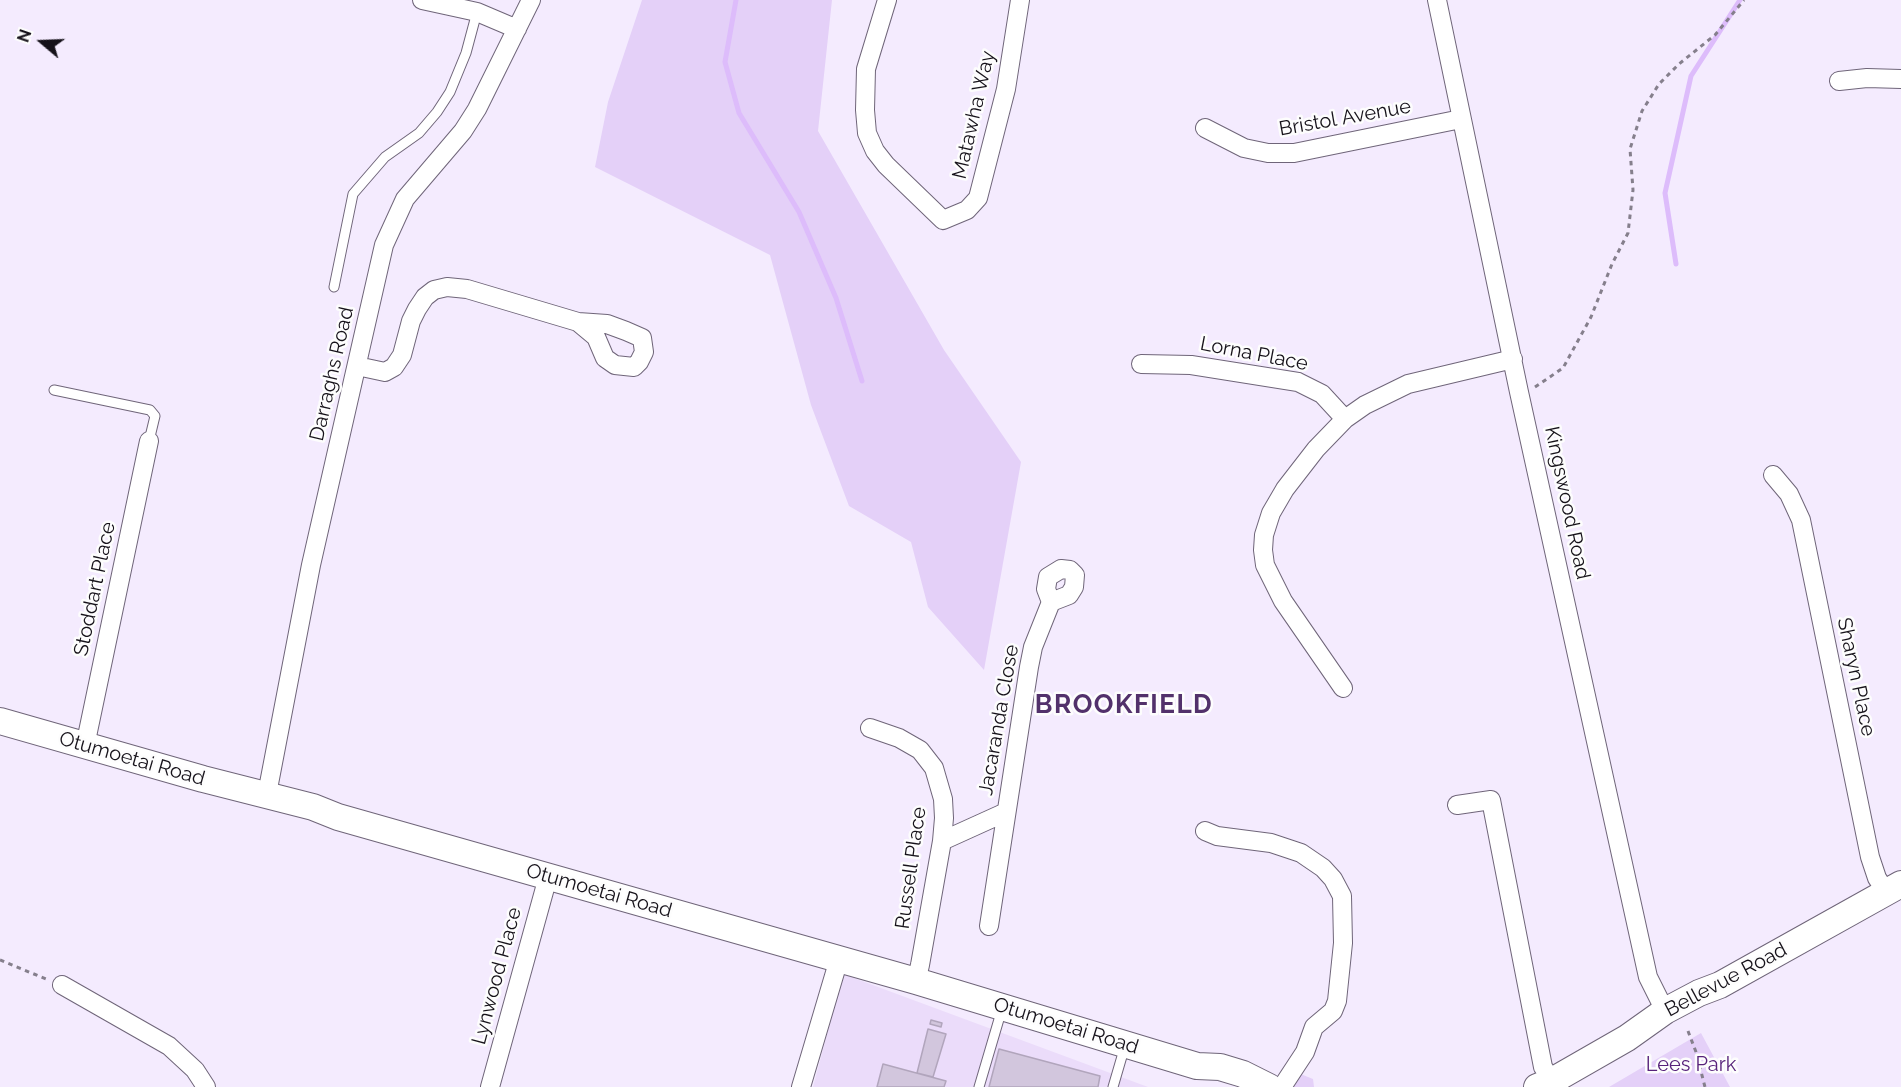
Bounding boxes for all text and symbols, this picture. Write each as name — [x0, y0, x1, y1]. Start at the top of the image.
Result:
north arrow — [12, 12, 72, 72]
text: N — [14, 27, 35, 45]
street label: Matawha Way — [948, 49, 1000, 181]
street label: Bristol Avenue — [1277, 95, 1413, 141]
street label: Darraghs Road — [305, 305, 359, 443]
street label: Lorna Place — [1198, 332, 1310, 376]
street label: Kingswood Road — [1539, 424, 1595, 582]
street label: Stoddart Place — [69, 520, 121, 658]
street label: Sharyn Place — [1832, 615, 1880, 739]
street label: Jacaranda Close — [974, 643, 1024, 797]
district label: BROOKFIELD — [1035, 689, 1213, 721]
street label: Otumoetai Road — [56, 727, 208, 791]
street label: Russell Place — [891, 805, 931, 931]
street label: Otumoetai Road — [523, 859, 675, 923]
street label: Lynwood Place — [467, 905, 527, 1047]
street label: Bellevue Road — [1661, 938, 1791, 1022]
street label: Otumoetai Road — [991, 993, 1141, 1059]
park label: Lees Park — [1646, 1053, 1736, 1077]

